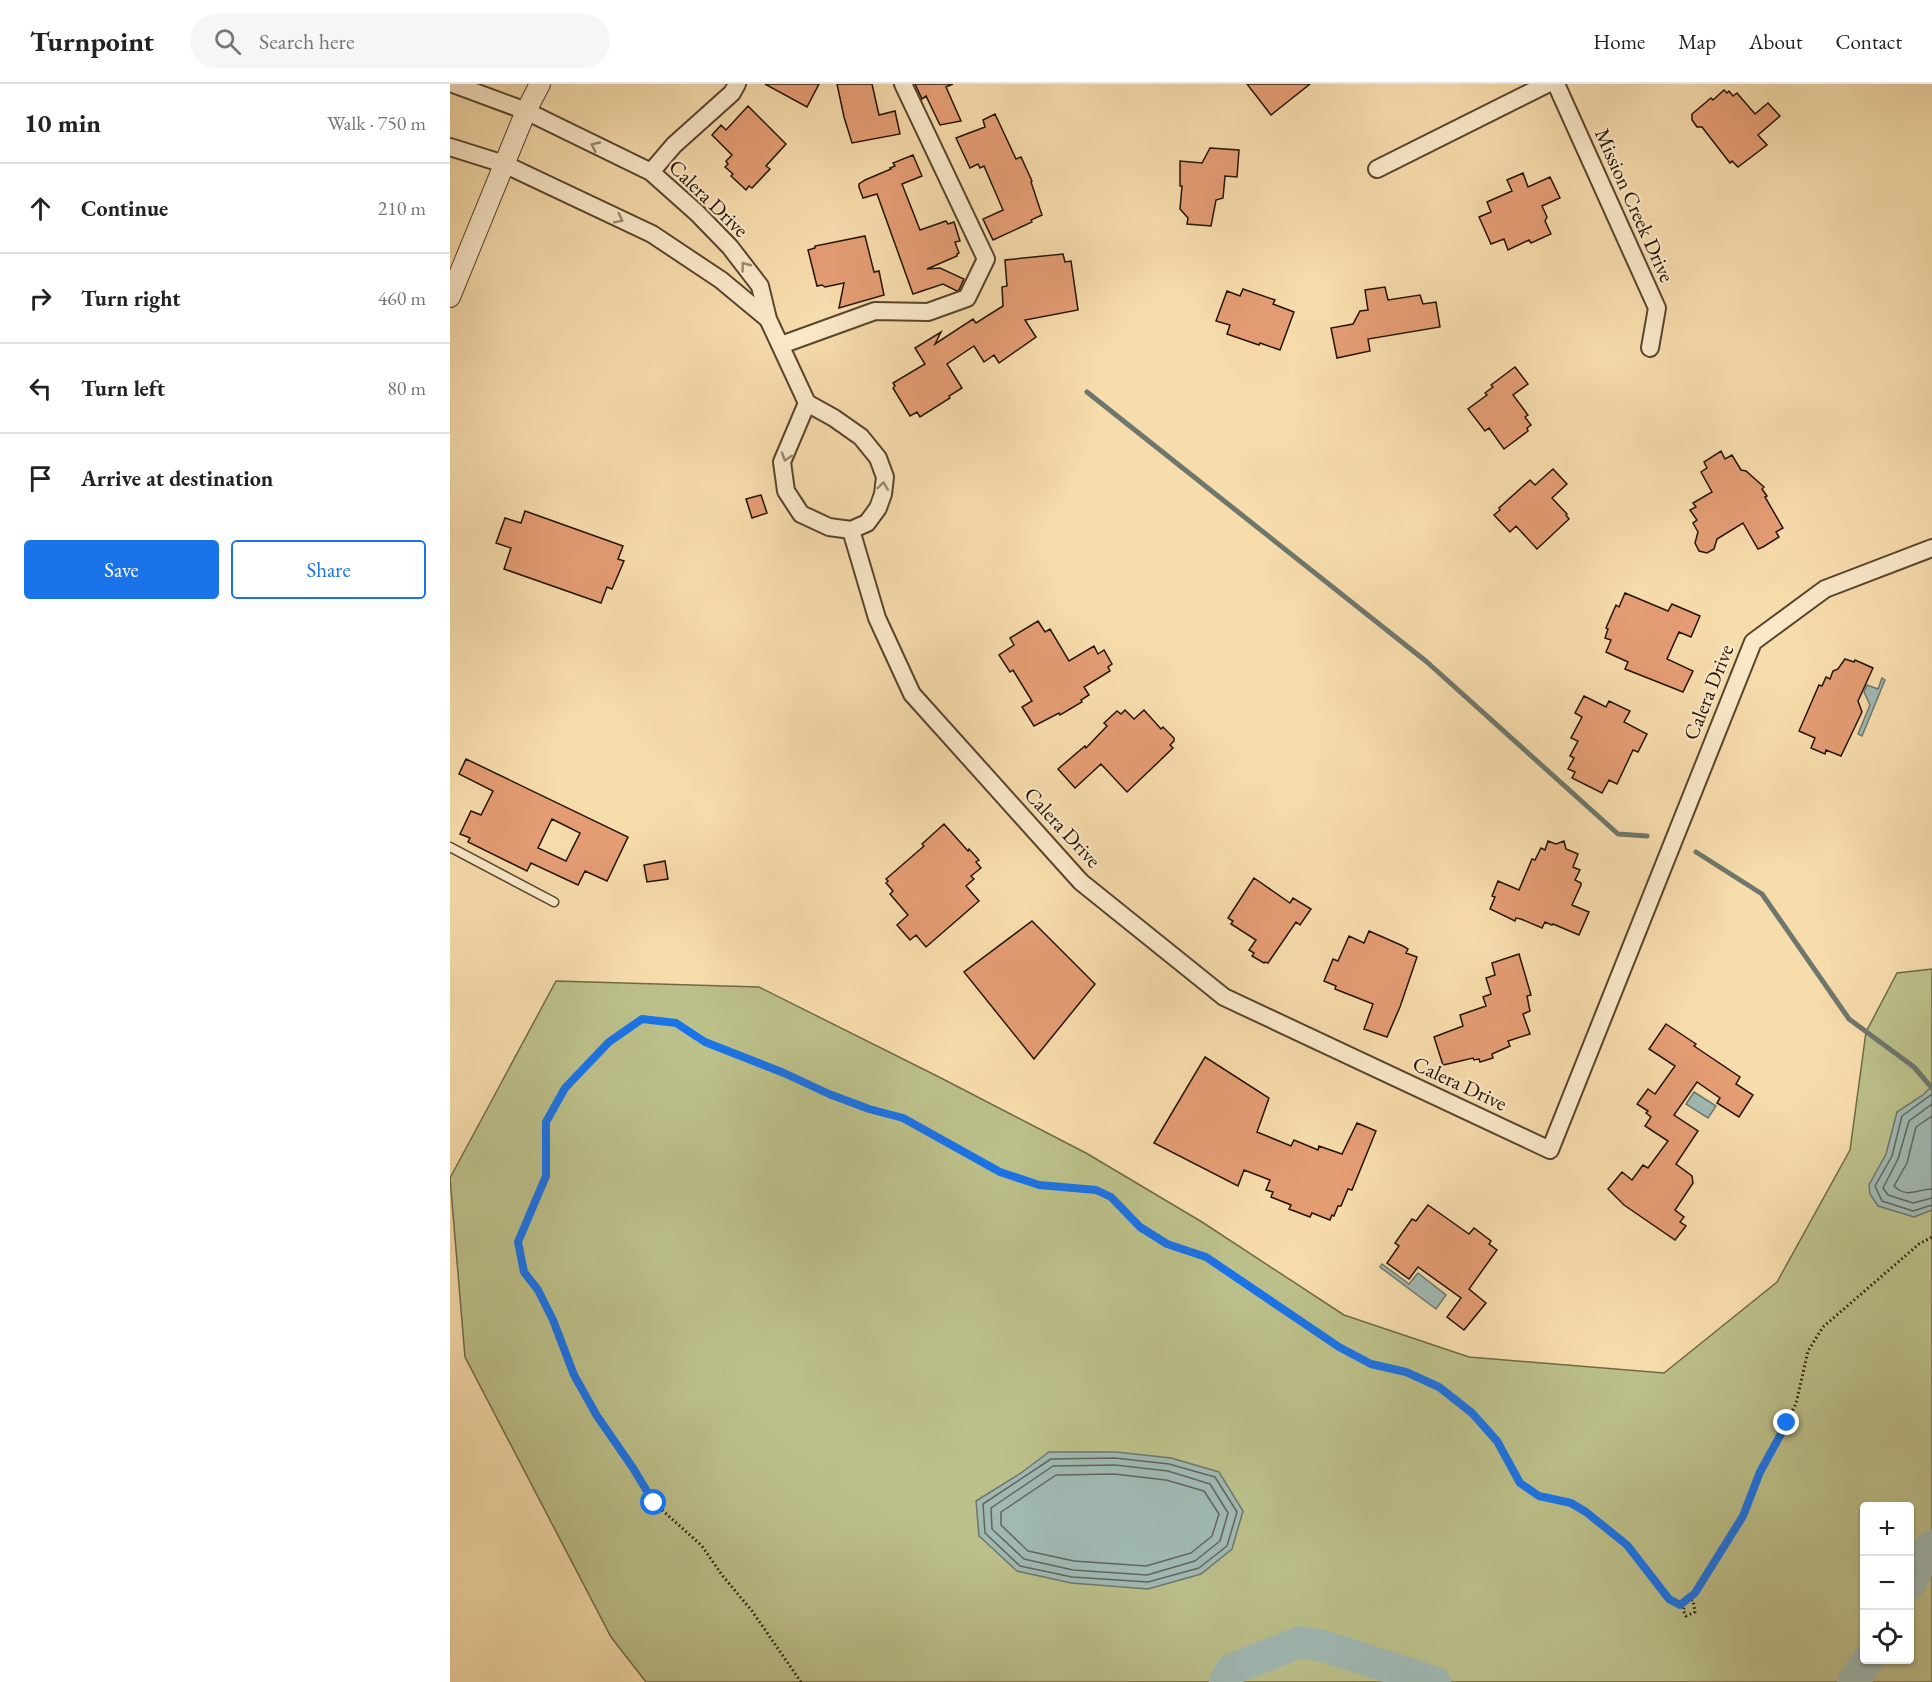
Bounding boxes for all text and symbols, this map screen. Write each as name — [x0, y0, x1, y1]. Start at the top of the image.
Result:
search box — [190, 14, 610, 68]
text: Turnpoint — [30, 23, 154, 59]
icon: search — [211, 25, 244, 58]
text: Search here — [259, 27, 355, 56]
text: Home — [1593, 28, 1645, 55]
text: Map — [1678, 28, 1716, 55]
text: About — [1749, 28, 1802, 55]
text: Contact — [1835, 28, 1902, 55]
text: 10 min — [24, 106, 101, 140]
text: Walk · 750 m — [327, 110, 426, 136]
street label: Mission Creek Drive — [1589, 124, 1681, 286]
one-way arrow — [591, 141, 602, 153]
street label: Calera Drive — [663, 153, 755, 243]
icon: ahead — [24, 192, 57, 225]
text: Continue — [81, 194, 168, 223]
text: 210 m — [378, 195, 426, 221]
one-way arrow — [613, 212, 624, 224]
one-way arrow — [742, 262, 753, 273]
icon: right — [24, 282, 57, 315]
text: Turn right — [81, 284, 180, 313]
text: 460 m — [378, 285, 426, 311]
icon: left — [24, 372, 57, 405]
text: Turn left — [81, 374, 165, 403]
text: 80 m — [387, 375, 426, 401]
one-way arrow — [781, 451, 793, 461]
icon: arrive — [24, 462, 57, 495]
text: Arrive at destination — [81, 464, 273, 493]
one-way arrow — [877, 482, 889, 491]
button: Save — [24, 540, 219, 599]
button: Share — [231, 540, 426, 599]
street label: Calera Drive — [1677, 640, 1739, 744]
street label: Calera Drive — [1019, 781, 1107, 873]
street label: Calera Drive — [1409, 1049, 1511, 1117]
route end — [1773, 1409, 1799, 1435]
route start — [640, 1489, 666, 1515]
map controls — [1860, 1502, 1914, 1664]
button: + — [1860, 1502, 1914, 1556]
button: − — [1860, 1556, 1914, 1610]
button: locate — [1860, 1610, 1914, 1664]

